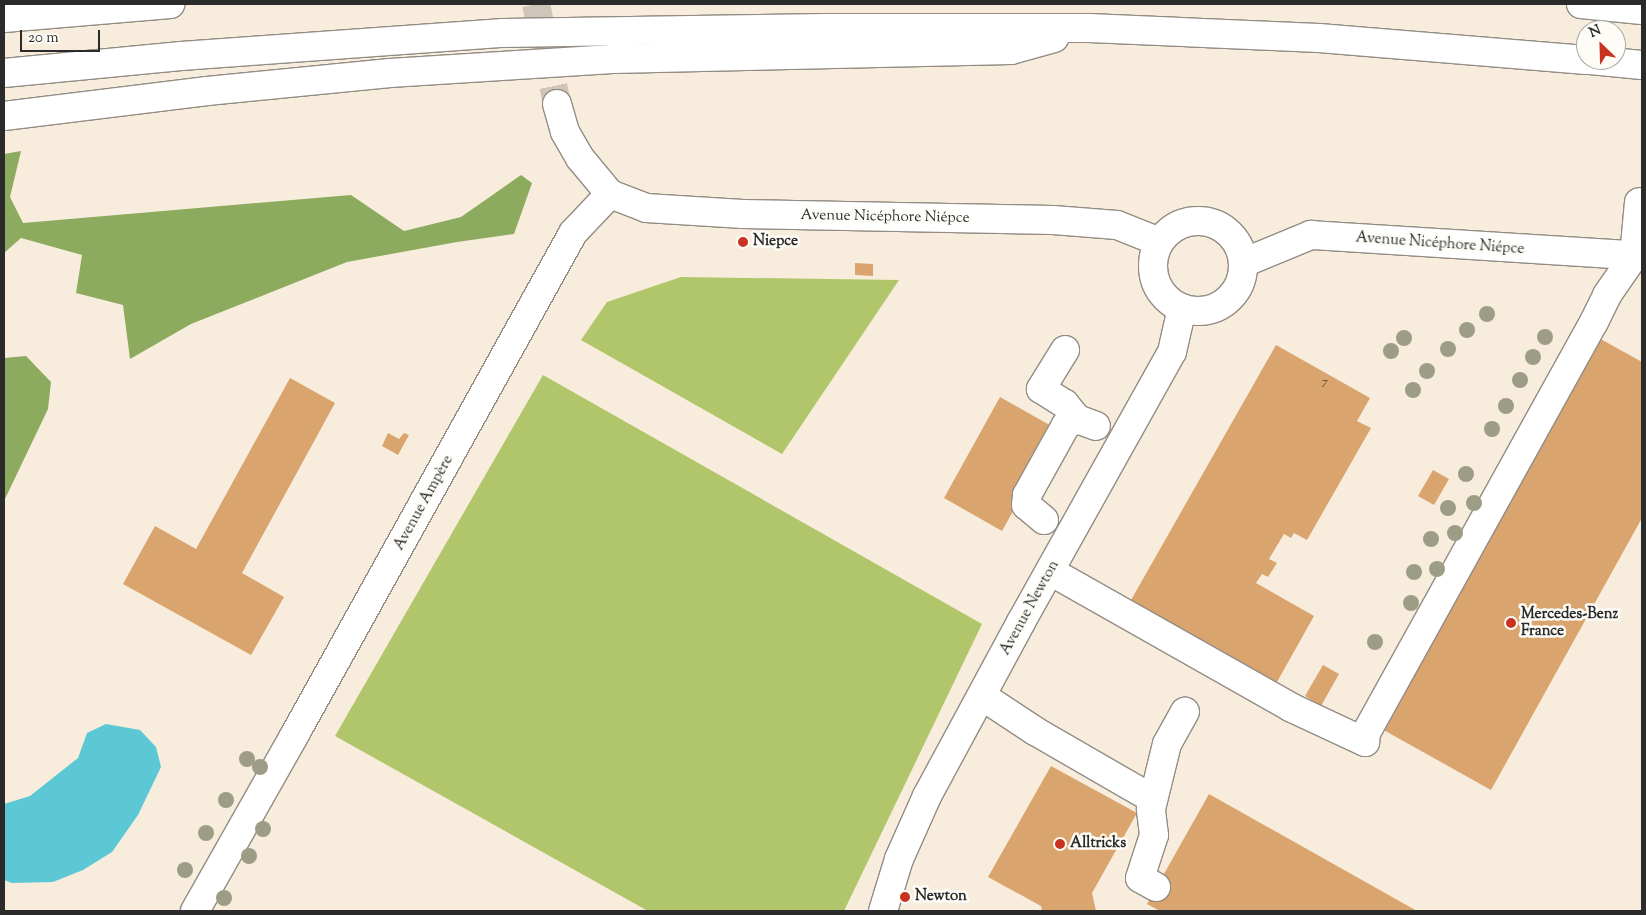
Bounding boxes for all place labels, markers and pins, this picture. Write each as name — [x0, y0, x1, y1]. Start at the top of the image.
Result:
place label: Niepce — [753, 233, 798, 251]
marker: Niepce — [737, 236, 749, 248]
place label: Mercedes-Benz France — [1521, 605, 1618, 640]
marker: Mercedes-Benz France — [1505, 617, 1517, 629]
place label: Alltricks — [1070, 835, 1126, 853]
marker: Alltricks — [1054, 838, 1066, 850]
place label: Newton — [915, 888, 967, 906]
marker: Newton — [899, 891, 911, 903]

